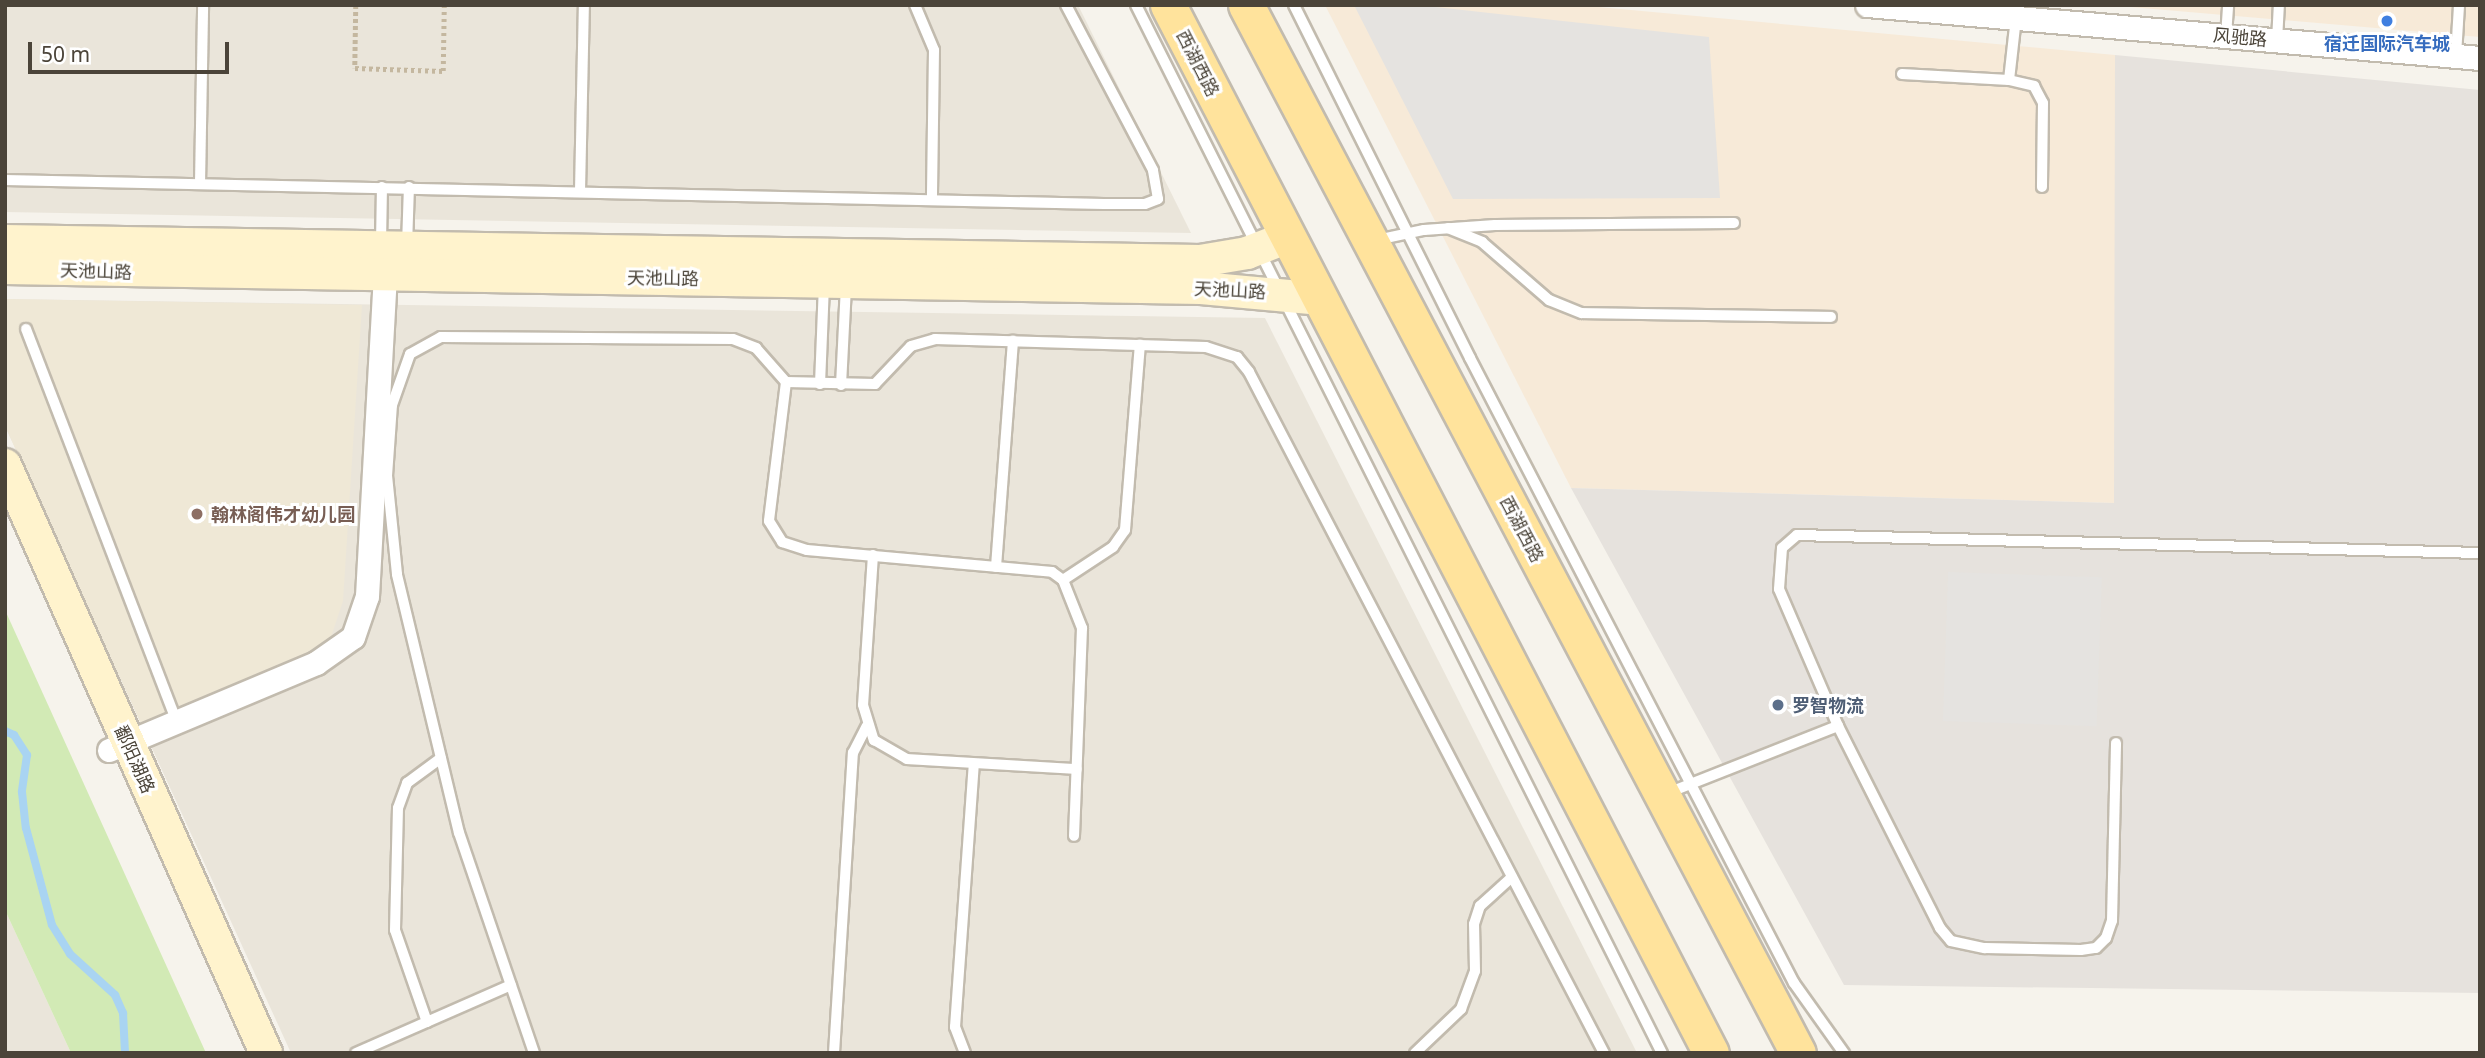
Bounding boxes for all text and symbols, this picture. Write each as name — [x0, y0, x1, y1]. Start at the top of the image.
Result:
marker: 宿迁国际汽车城 — [2379, 13, 2395, 29]
street label: 风驰路 — [2212, 24, 2268, 50]
street label: 西湖西路 — [1172, 26, 1224, 100]
scale bar — [32, 28, 233, 72]
place label: 宿迁国际汽车城 — [2324, 32, 2450, 54]
text: 50 m — [41, 40, 90, 68]
street label: 天池山路 — [60, 259, 132, 283]
street label: 天池山路 — [627, 267, 699, 289]
street label: 天池山路 — [1193, 277, 1267, 303]
street label: 西湖西路 — [1496, 492, 1548, 566]
place label: 翰林阁伟才幼儿园 — [211, 503, 355, 525]
marker: 翰林阁伟才幼儿园 — [189, 506, 205, 522]
place label: 罗智物流 — [1792, 694, 1864, 716]
marker: 罗智物流 — [1770, 697, 1786, 713]
street label: 鄱阳湖路 — [110, 722, 160, 796]

